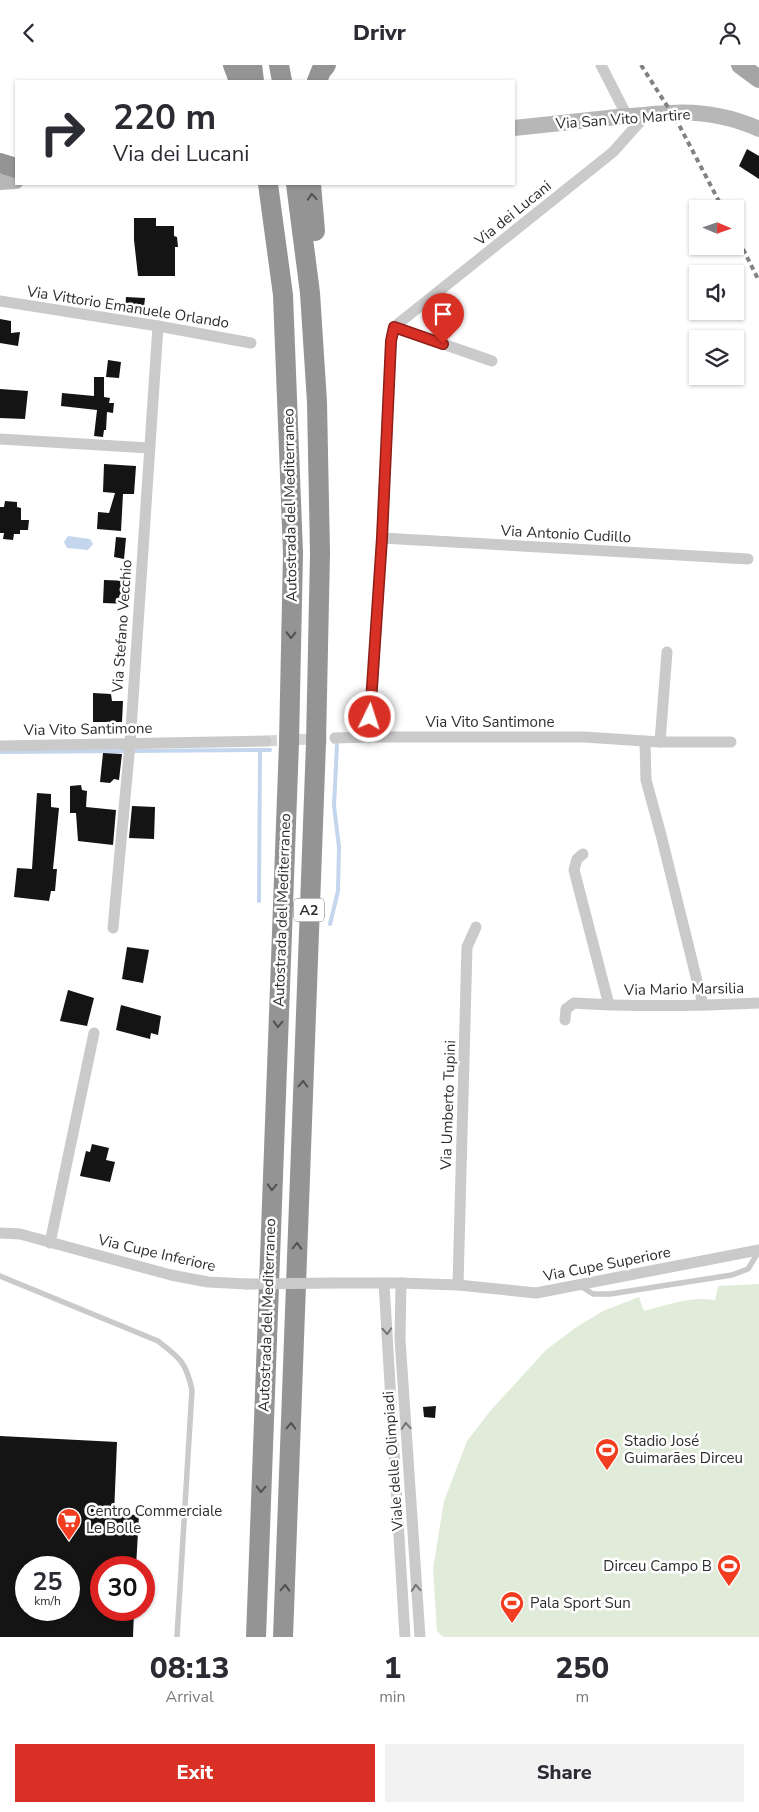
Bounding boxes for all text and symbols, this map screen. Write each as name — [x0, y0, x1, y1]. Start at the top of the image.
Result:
text: Drivr — [353, 18, 406, 48]
icon: back — [15, 19, 43, 47]
icon: person — [716, 19, 744, 47]
text: 220 m — [113, 94, 216, 141]
icon: right — [30, 100, 95, 165]
street label: Via San Vito Martire — [554, 104, 691, 134]
text: Via dei Lucani — [113, 139, 249, 169]
street label: Via dei Lucani — [470, 176, 555, 251]
one-way arrow — [307, 193, 318, 201]
north arrow — [689, 200, 744, 255]
map controls — [689, 200, 744, 385]
button: sound — [689, 265, 744, 320]
street label: Via Vittorio Emanuele Orlando — [24, 281, 231, 333]
pin — [422, 293, 464, 344]
icon: arrive — [429, 300, 457, 328]
button: layers — [689, 330, 744, 385]
street label: Autostrada del Mediterraneo — [278, 408, 302, 602]
street label: Via Antonio Cudillo — [499, 521, 632, 547]
street label: Via Stefano Vecchio — [107, 559, 137, 694]
one-way arrow — [286, 631, 297, 639]
position arrow — [343, 690, 395, 742]
street label: Via Vito Santimone — [425, 712, 554, 732]
street label: Via Vito Santimone — [22, 718, 153, 740]
street label: Autostrada del Mediterraneo — [269, 813, 295, 1007]
road number: A2 — [294, 899, 324, 921]
street label: Via Mario Marsilia — [623, 978, 744, 1000]
one-way arrow — [272, 1021, 283, 1029]
street label: Via Umberto Tupini — [436, 1040, 460, 1171]
one-way arrow — [298, 1079, 308, 1087]
one-way arrow — [266, 1183, 277, 1191]
street label: Autostrada del Mediterraneo — [254, 1218, 280, 1412]
street label: Via Cupe Inferiore — [95, 1230, 218, 1276]
one-way arrow — [292, 1242, 303, 1250]
street label: Via Cupe Superiore — [541, 1242, 672, 1286]
one-way arrow — [382, 1328, 393, 1336]
street label: Viale delle Olimpiadi — [378, 1390, 408, 1533]
one-way arrow — [285, 1422, 296, 1430]
one-way arrow — [400, 1422, 411, 1430]
place label: Stadio José Guimarães Dirceu — [624, 1431, 743, 1468]
sports icon: Stadio José Guimarães Dirceu — [594, 1437, 620, 1471]
one-way arrow — [255, 1485, 266, 1493]
place label: Centro Commerciale Le Bolle — [86, 1501, 222, 1538]
supermarket icon: Centro Commerciale Le Bolle — [56, 1507, 82, 1541]
sports icon: Dirceu Campo B — [716, 1553, 742, 1587]
speed limit sign: 30 — [90, 1556, 155, 1621]
place label: Dirceu Campo B — [603, 1556, 712, 1576]
text: 25 — [32, 1565, 63, 1599]
one-way arrow — [279, 1584, 290, 1592]
one-way arrow — [411, 1584, 422, 1592]
sports icon: Pala Sport Sun — [499, 1590, 525, 1624]
text: km/h — [34, 1593, 61, 1609]
place label: Pala Sport Sun — [530, 1593, 631, 1613]
text: 08:13 — [150, 1648, 229, 1689]
text: 1 — [383, 1648, 401, 1689]
text: 250 — [555, 1648, 609, 1689]
text: Arrival — [166, 1686, 214, 1708]
text: min — [379, 1686, 406, 1708]
text: m — [575, 1686, 589, 1708]
button: Exit — [15, 1744, 375, 1802]
button: Share — [385, 1744, 744, 1802]

